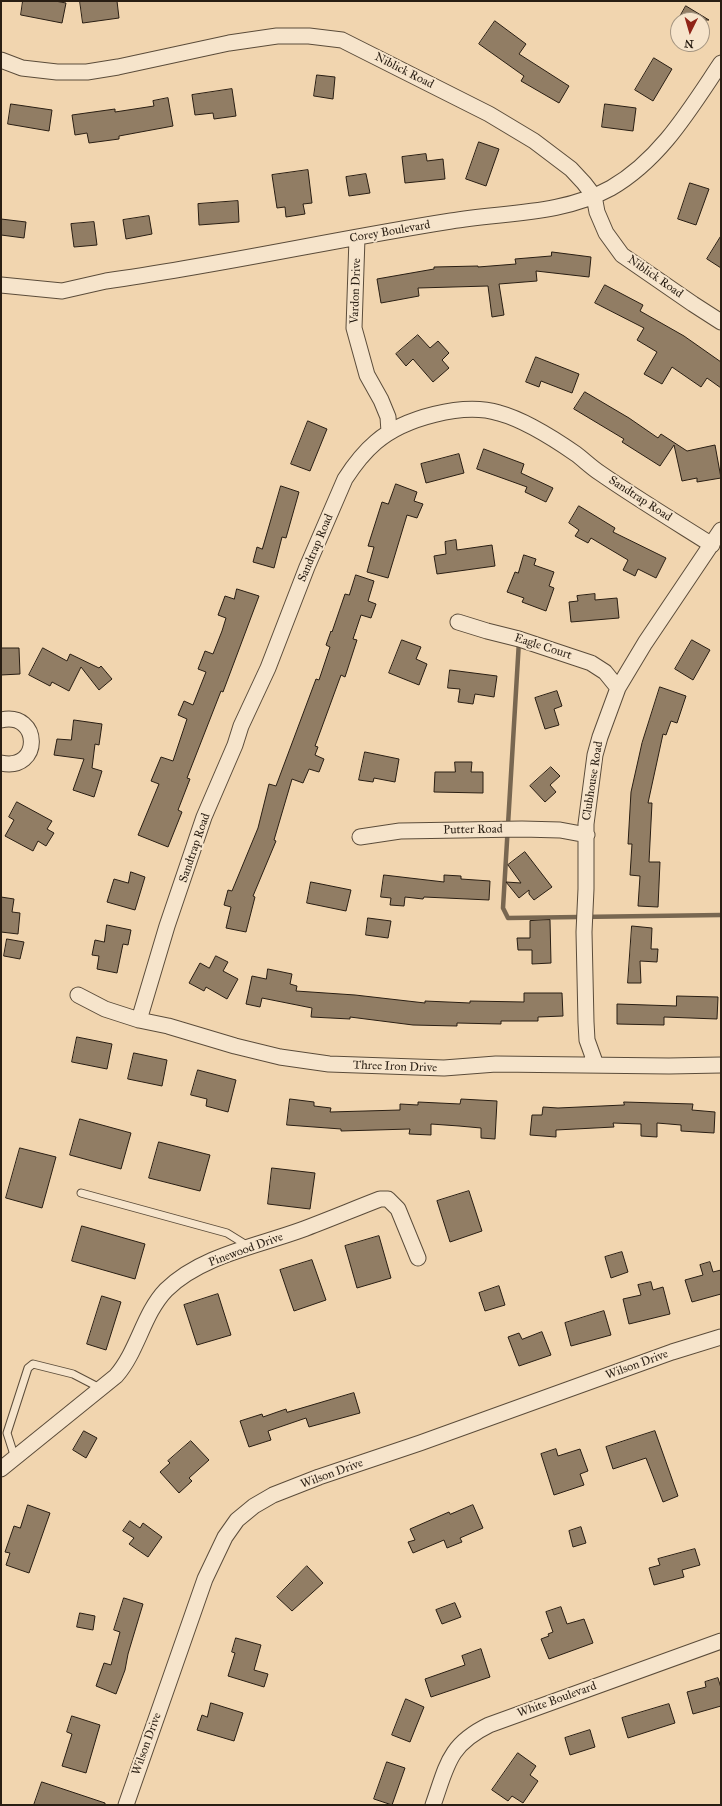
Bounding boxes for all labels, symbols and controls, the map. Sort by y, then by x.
north arrow [670,12,710,52]
text: N [684,37,694,50]
street label: Niblick Road [372,50,436,92]
street label: Corey Boulevard [349,218,431,246]
street label: Niblick Road [624,253,686,301]
street label: Vardon Drive [348,258,364,324]
street label: Sandtrap Road [606,473,674,525]
street label: Sandtrap Road [295,512,337,584]
street label: Eagle Court [512,631,574,663]
street label: Clubhouse Road [580,740,606,822]
street label: Sandtrap Road [176,811,214,885]
street label: Putter Road [443,822,503,838]
street label: Three Iron Drive [353,1058,437,1076]
street label: Pinewood Drive [207,1230,285,1270]
street label: Wilson Drive [604,1347,670,1383]
street label: Wilson Drive [299,1456,365,1492]
street label: White Boulevard [515,1679,599,1721]
street label: Wilson Drive [129,1711,165,1777]

